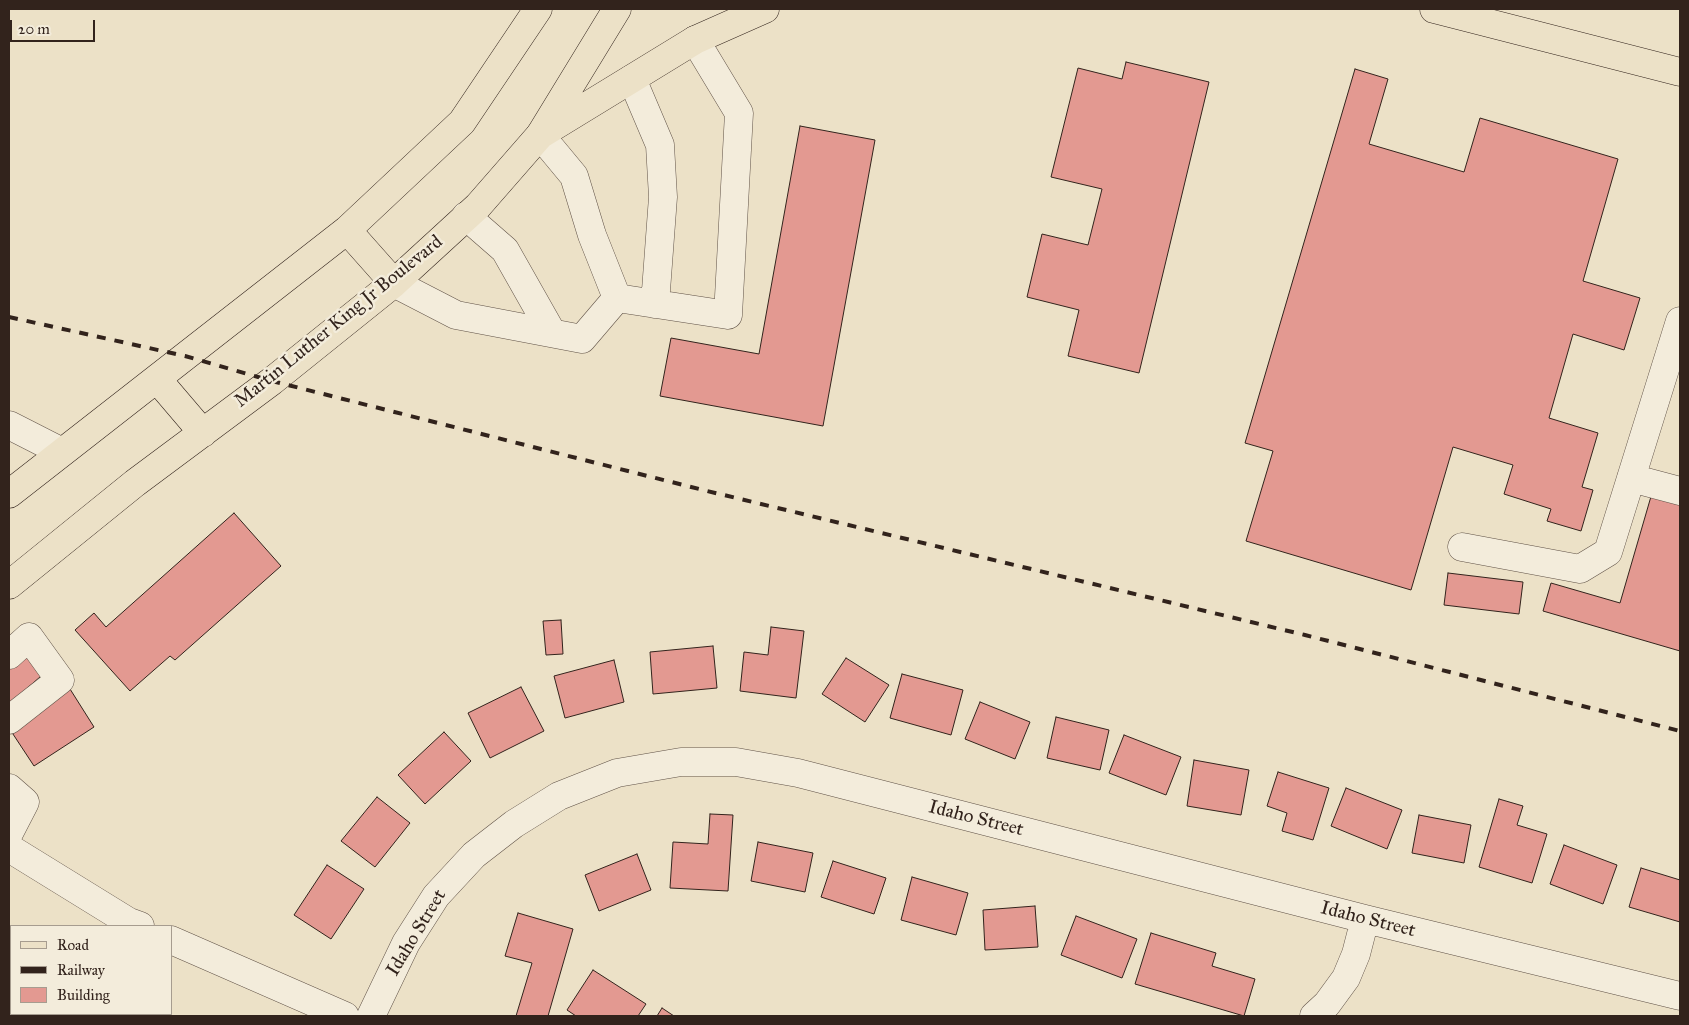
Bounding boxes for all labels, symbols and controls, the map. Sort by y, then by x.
scale bar [12,10,98,42]
text: 20 m [18,20,50,38]
street label: Martin Luther King Jr Boulevard [230,231,448,413]
street label: Idaho Street [926,796,1026,842]
street label: Idaho Street [382,886,452,980]
street label: Idaho Street [1318,897,1418,943]
legend [10,925,172,1015]
text: Road [57,936,89,954]
text: Railway [57,961,105,979]
text: Building [57,986,110,1004]

